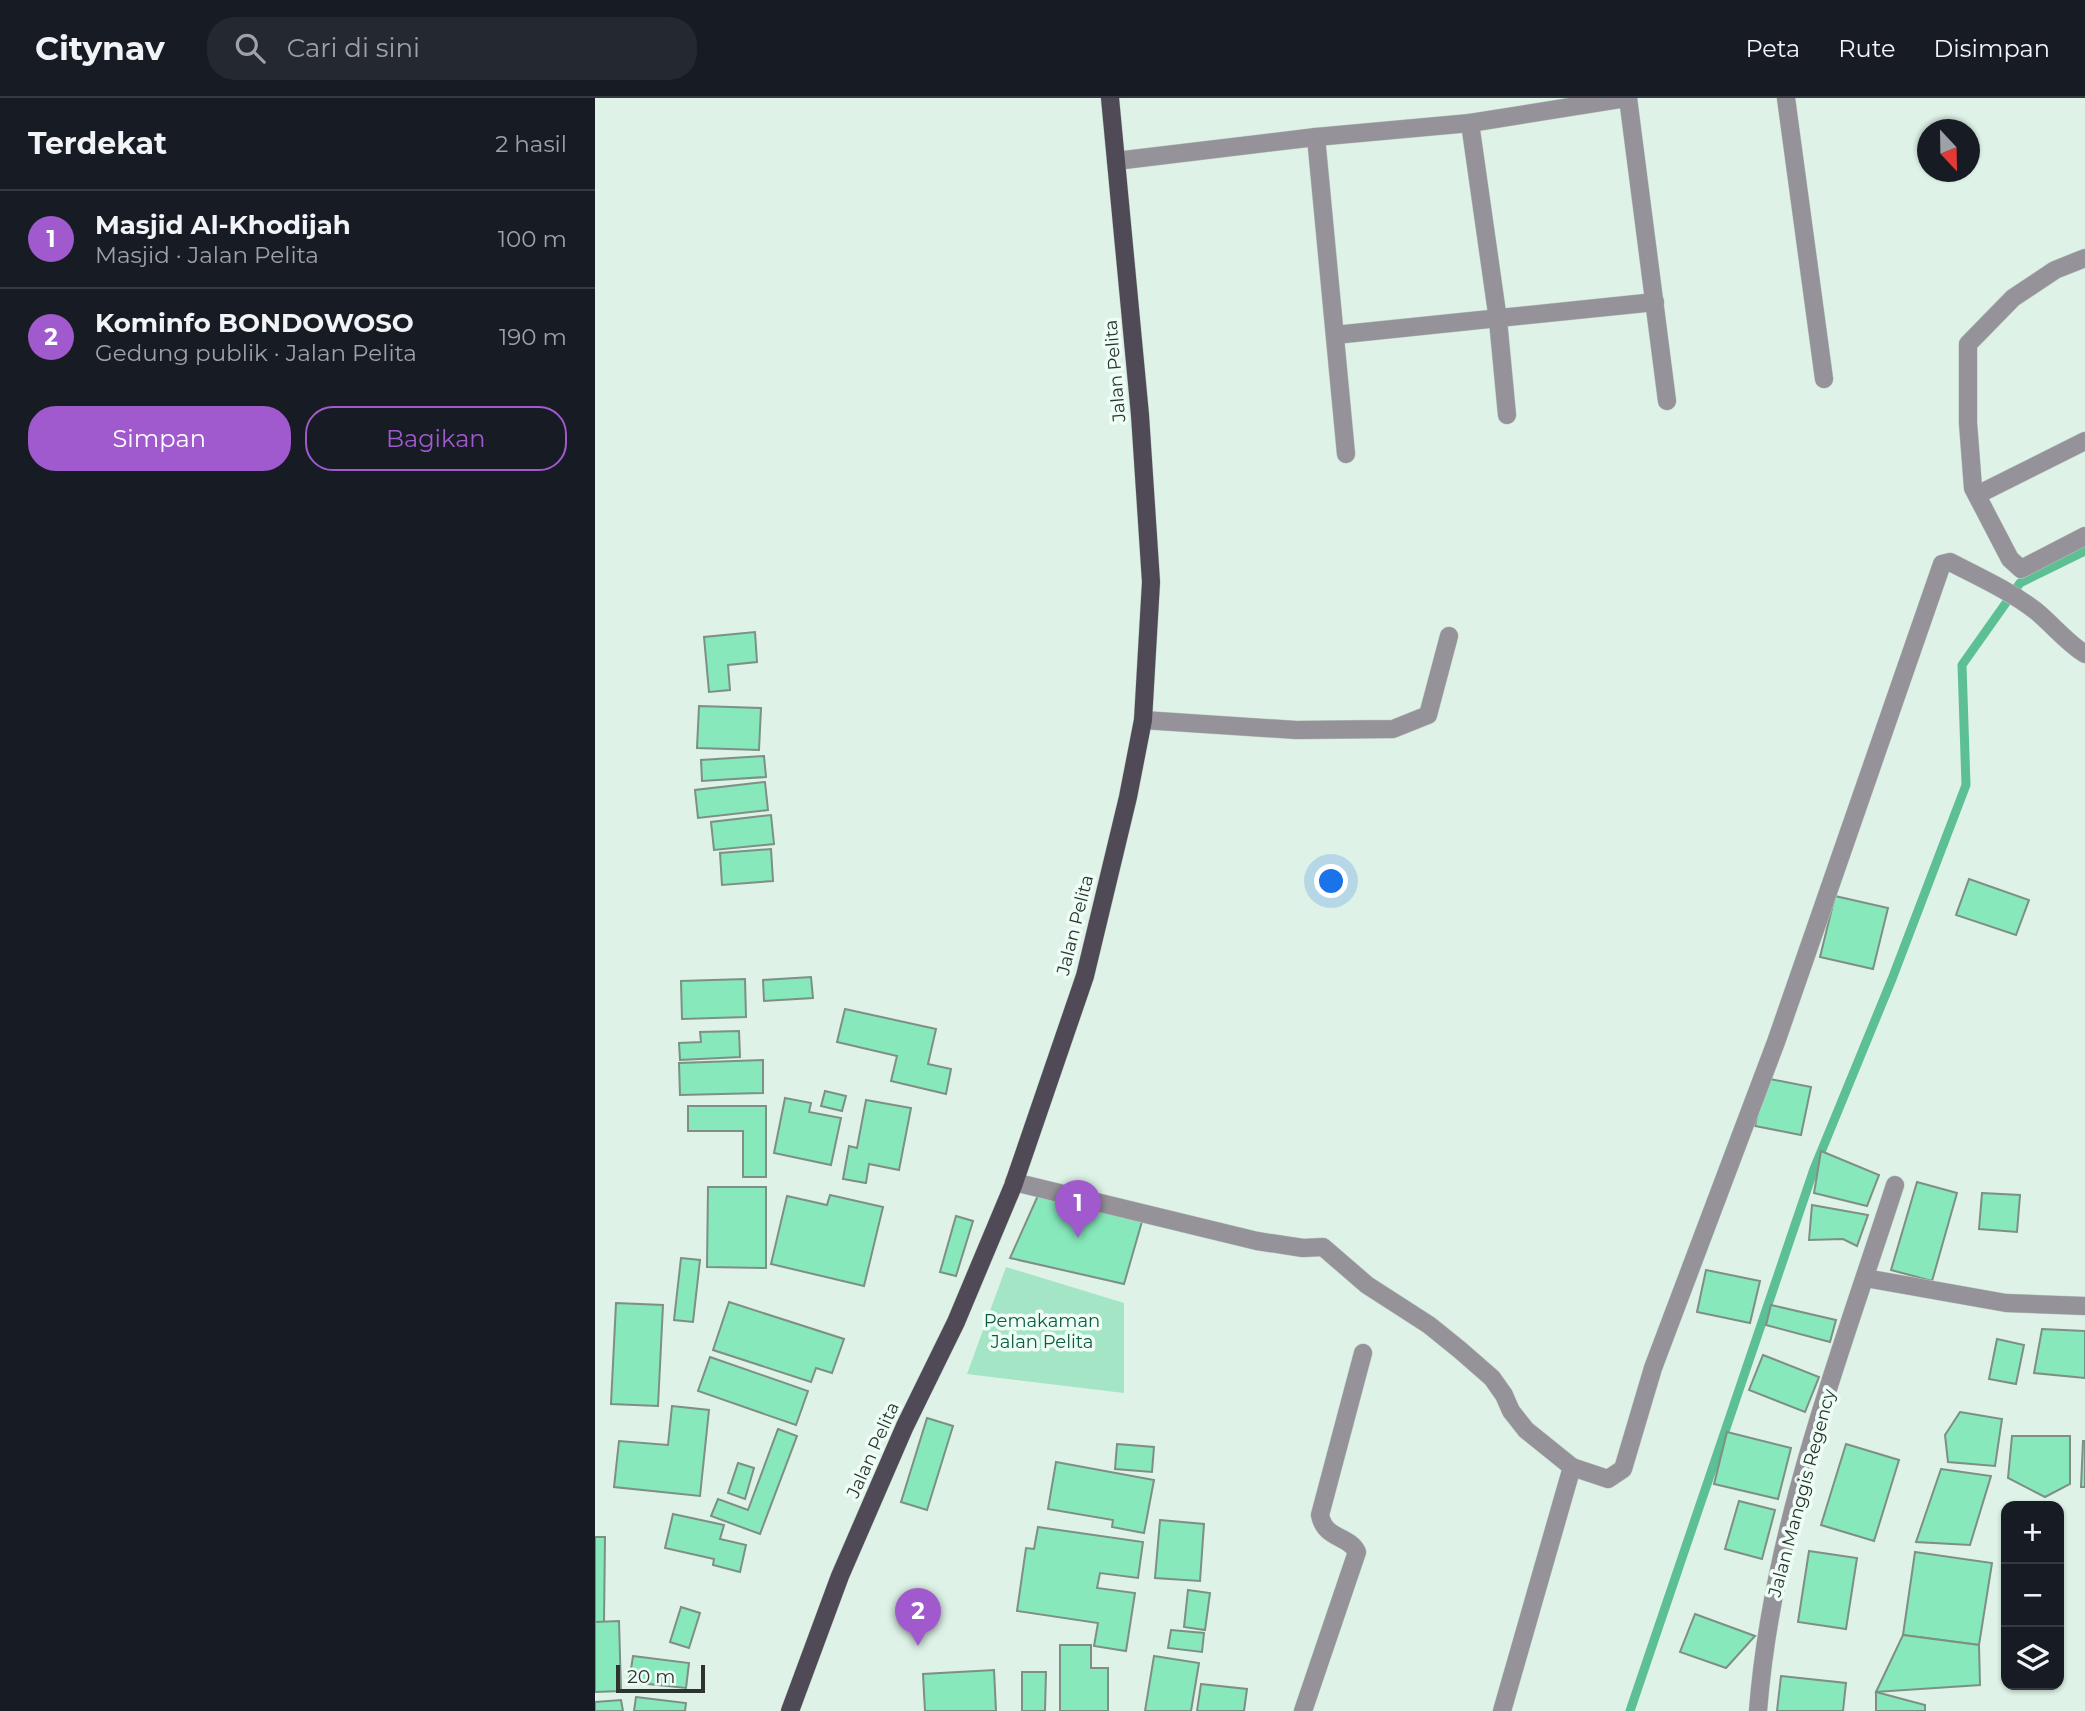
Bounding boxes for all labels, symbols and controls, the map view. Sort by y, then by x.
search box [207,17,697,80]
text: Citynav [35,28,165,68]
icon: search [231,29,269,67]
text: Cari di sini [287,32,420,64]
text: Peta [1745,34,1800,63]
text: Rute [1838,34,1896,63]
text: Disimpan [1934,34,2050,63]
north arrow [1917,119,1980,182]
text: Terdekat [28,125,167,162]
text: 2 hasil [495,130,567,158]
text: Masjid Al-Khodijah [95,209,351,241]
text: 1 [46,225,56,253]
text: 100 m [498,225,567,253]
text: Masjid · Jalan Pelita [95,241,319,269]
text: Kominfo BONDOWOSO [95,307,414,339]
street label: Jalan Pelita [1100,319,1131,424]
text: 2 [44,323,58,351]
text: 190 m [499,323,567,351]
text: Gedung publik · Jalan Pelita [95,339,417,367]
button: Simpan [28,406,291,471]
button: Bagikan [305,406,567,471]
your location [1314,864,1348,898]
street label: Jalan Pelita [1052,873,1098,978]
pin: 1 [1055,1180,1101,1238]
park label: Pemakaman Jalan Pelita [984,1310,1100,1353]
street label: Jalan Manggis Regency [1763,1387,1840,1600]
street label: Jalan Pelita [842,1399,904,1502]
map controls [2001,1501,2064,1690]
button: + [2001,1501,2064,1564]
button: − [2001,1564,2064,1627]
pin: 2 [895,1588,941,1646]
button: layers [2001,1627,2064,1690]
scale bar [616,1662,705,1694]
text: 20 m [627,1665,675,1688]

